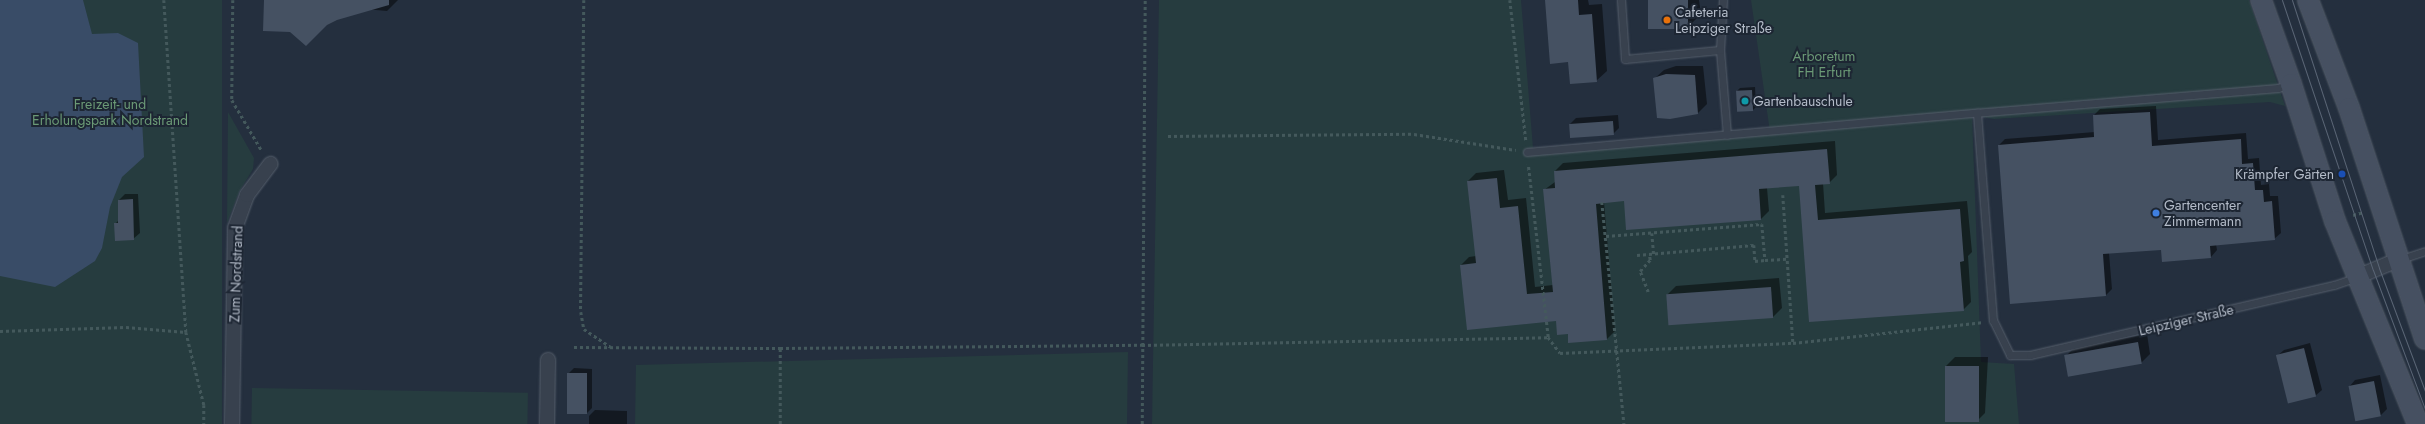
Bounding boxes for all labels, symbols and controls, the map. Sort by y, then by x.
place label: Cafeteria Leipziger Straße [1675,4,1772,36]
marker: Cafeteria Leipziger Straße [1662,15,1672,25]
park label: Arboretum FH Erfurt [1792,48,1856,80]
place label: Gartenbauschule [1753,93,1853,109]
park label: Freizeit- und Erholungspark Nordstrand [32,96,188,128]
marker: Gartenbauschule [1740,96,1750,106]
place label: Krämpfer Gärten [2235,166,2334,182]
marker: Krämpfer Gärten [2337,169,2347,179]
place label: Gartencenter Zimmermann [2164,197,2241,230]
marker: Gartencenter Zimmermann [2151,208,2161,218]
street label: Zum Nordstrand [226,225,246,323]
street label: Leipziger Straße [2137,301,2235,339]

